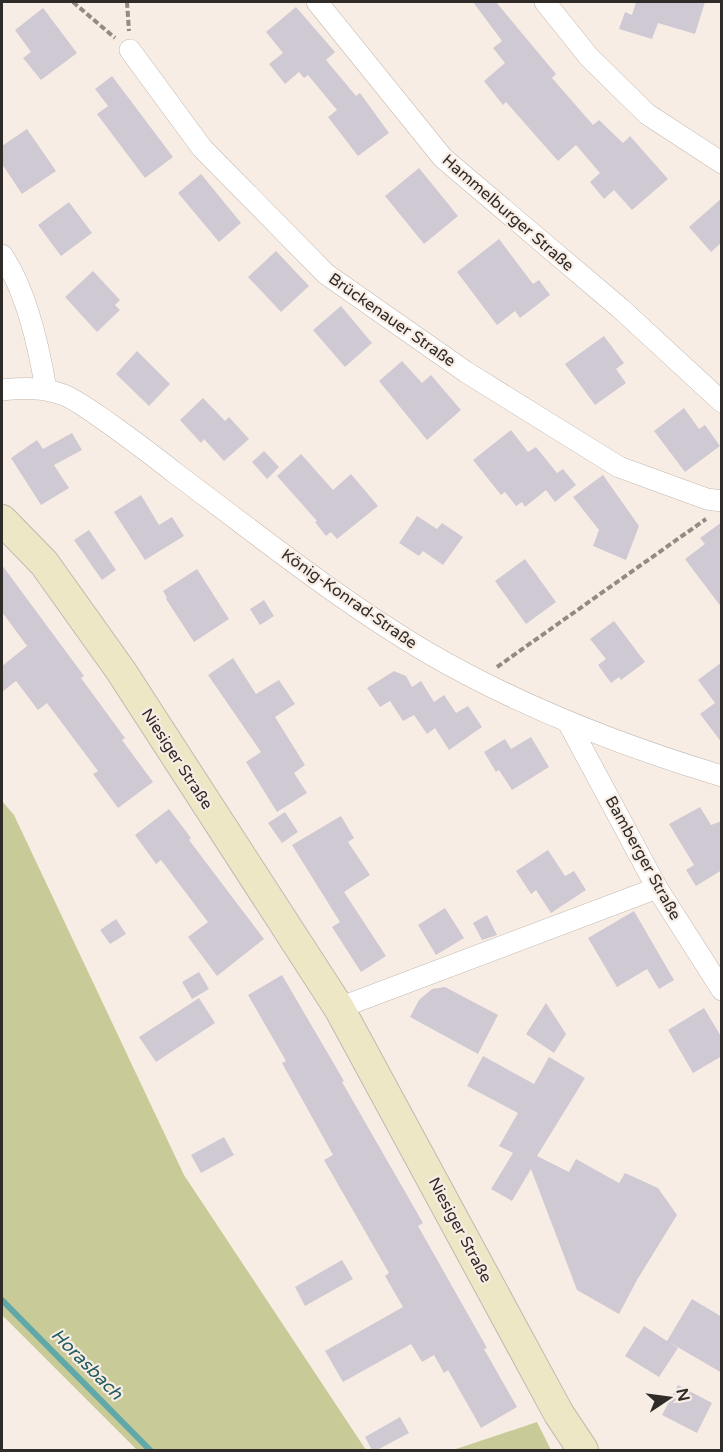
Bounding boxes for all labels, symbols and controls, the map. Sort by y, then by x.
street label: Hammelburger Straße [438,150,578,276]
street label: Brückenauer Straße [325,269,459,371]
street label: König-Konrad-Straße [277,545,421,653]
street label: Niesiger Straße [137,705,217,813]
street label: Bamberger Straße [601,792,685,924]
street label: Niesiger Straße [424,1174,496,1286]
water label: Horasbach [47,1324,128,1405]
north arrow [639,1368,699,1428]
text: N [671,1386,694,1403]

